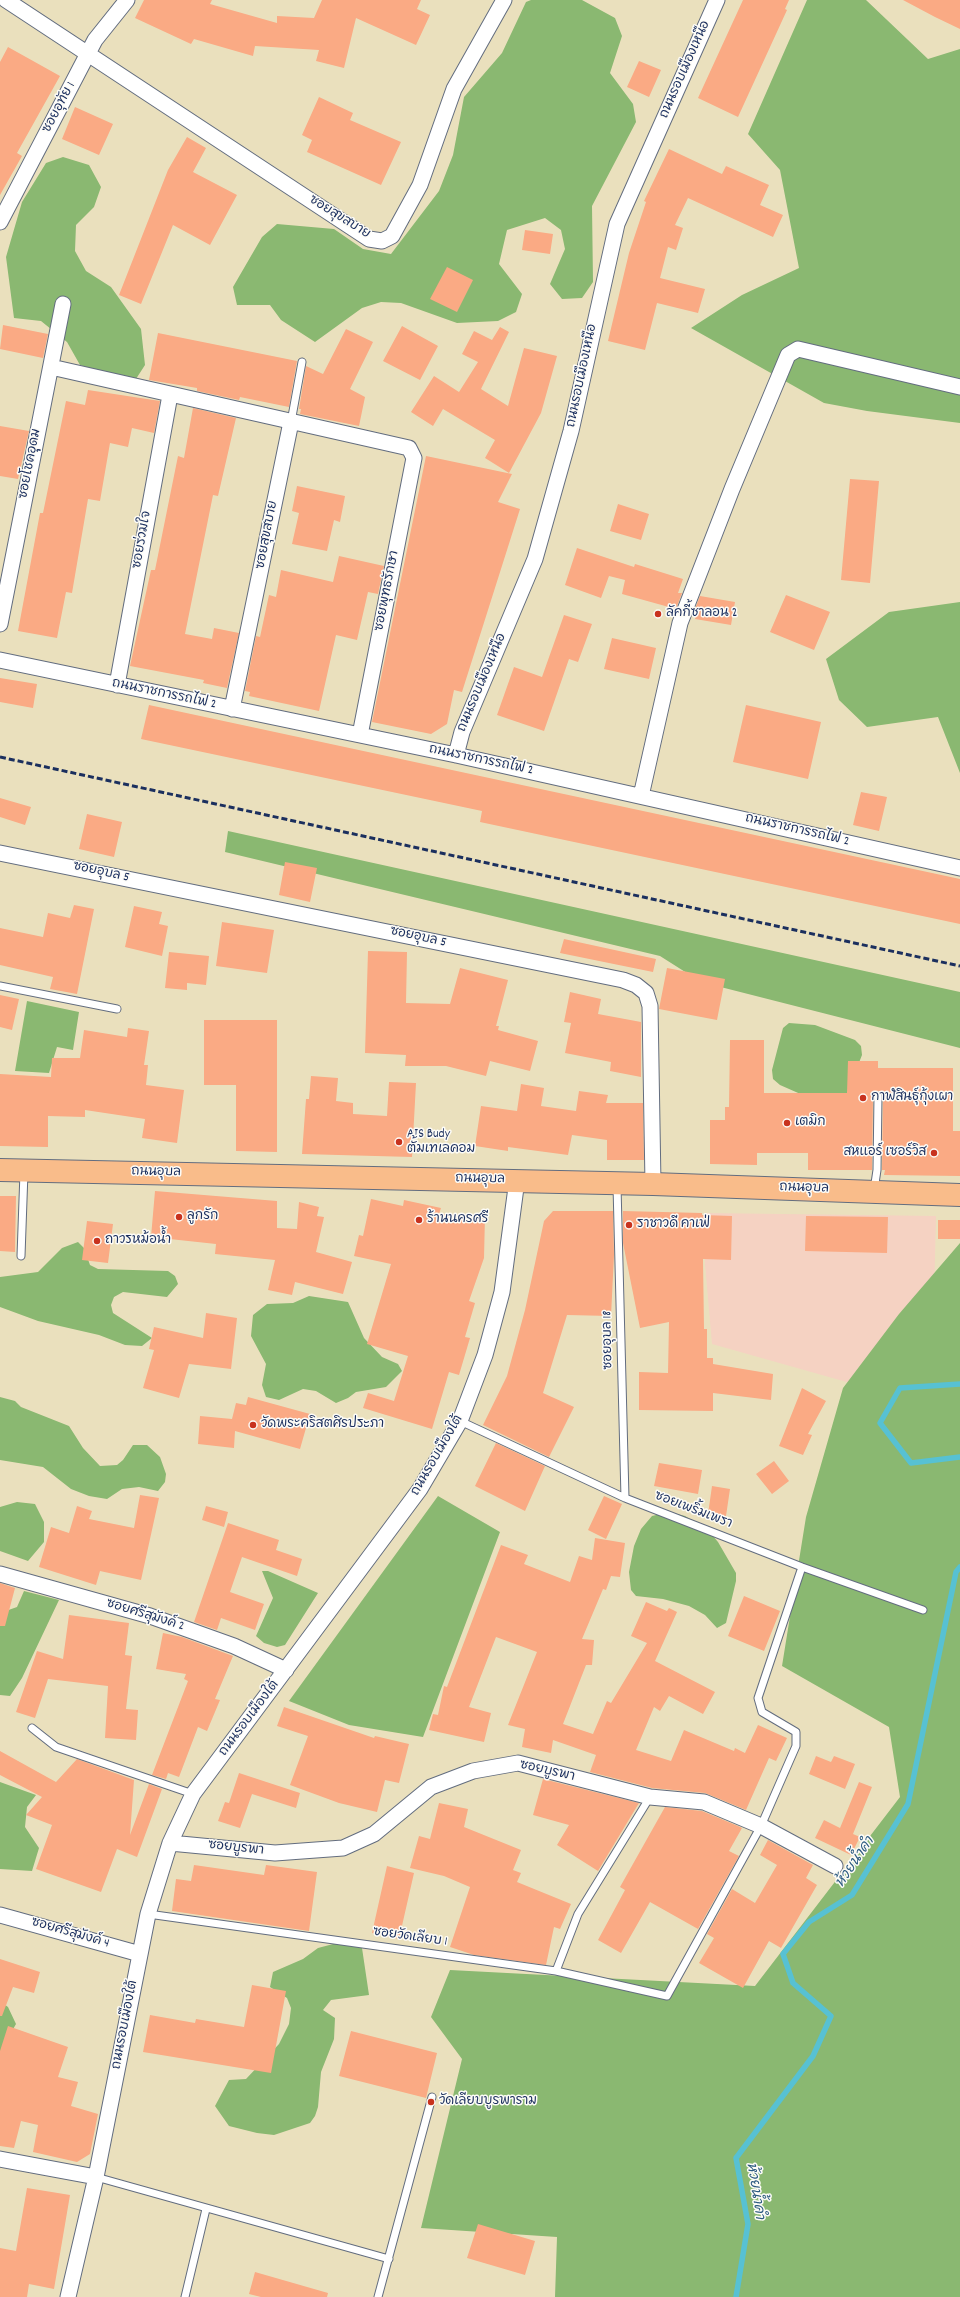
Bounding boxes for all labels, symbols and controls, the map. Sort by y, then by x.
street label: ถนนรอบเมืองเหนือ [657,19,715,121]
street label: ซอยอุทัย 1 [40,80,80,136]
street label: ซอยสุขสบาย [305,193,373,243]
street label: ถนนรอบเมืองเหนือ [564,323,602,429]
street label: ซอยโชคอุุดม [17,428,45,500]
street label: ซอยสุขสบาย [254,499,282,571]
street label: ซอยร่วมใจ [130,510,156,570]
street label: ซอยพุทธรักษา [373,549,403,633]
place label: ลัคกี้ซาลอน 2 [666,606,737,622]
marker: ลัคกี้ซาลอน 2 [653,609,663,619]
street label: ถนนรอบเมืองเหนือ [455,631,511,735]
street label: ถนนราชการรถไฟ 2 [110,676,218,714]
street label: ถนนราชการรถไฟ 2 [427,742,535,780]
street label: ถนนราชการรถไฟ 2 [743,811,851,851]
street label: ซอยอุบล 5 [71,859,131,887]
street label: ซอยอุบล 5 [388,924,448,952]
place label: กาฬสินธุ์กุ้งเผา [871,1090,953,1106]
marker: กาฬสินธุ์กุ้งเผา [858,1093,868,1103]
place label: เตมิก [795,1115,826,1131]
marker: เตมิก [782,1118,792,1128]
place label: AIS Budy ตั้มเทเลคอม [407,1127,475,1158]
marker: AIS Budy ตั้มเทเลคอม [394,1137,404,1147]
place label: สหแอร์ เซอร์วิส [843,1145,926,1161]
marker: สหแอร์ เซอร์วิส [929,1148,939,1158]
street label: ถนนอุบล [131,1165,181,1181]
street label: ถนนอุบล [455,1172,505,1188]
street label: ถนนอุบล [779,1180,829,1198]
place label: ลูกรัก [187,1209,218,1225]
marker: ลูกรัก [174,1212,184,1222]
place label: ร้านนครศรี [427,1212,488,1228]
marker: ร้านนครศรี [414,1215,424,1225]
place label: ราชาวดี คาเฟ่ [637,1217,710,1233]
marker: ราชาวดี คาเฟ่ [624,1220,634,1230]
place label: ถาวรหม้อน้ำ [105,1233,171,1249]
marker: ถาวรหม้อน้ำ [92,1236,102,1246]
street label: ซอยอุบล 18 [601,1310,617,1370]
street label: ถนนรอบเมืองใต้ [409,1413,467,1499]
place label: วัดพระคริสตศิรประภา [261,1417,384,1433]
marker: วัดพระคริสตศิรประภา [248,1420,258,1430]
street label: ซอยเพริ้มเพรา [652,1489,734,1533]
street label: ซอยศรีสุมังค์ 2 [104,1597,186,1635]
street label: ถนนรอบเมืองใต้ [217,1678,283,1760]
street label: ซอยบูรพา [518,1758,576,1786]
water label: ห้วยน้ำคำ [833,1835,879,1891]
street label: ซอยบูรพา [207,1838,265,1860]
street label: ซอยศรีสุมังค์ 4 [29,1915,111,1953]
street label: ซอยวัดเลียบ 1 [372,1925,448,1951]
street label: ถนนรอบเมืองใต้ [110,1979,142,2071]
place label: วัดเลียบบูรพาราม [439,2094,537,2110]
marker: วัดเลียบบูรพาราม [426,2097,436,2107]
water label: ห้วยน้ำคำ [741,2161,767,2221]

